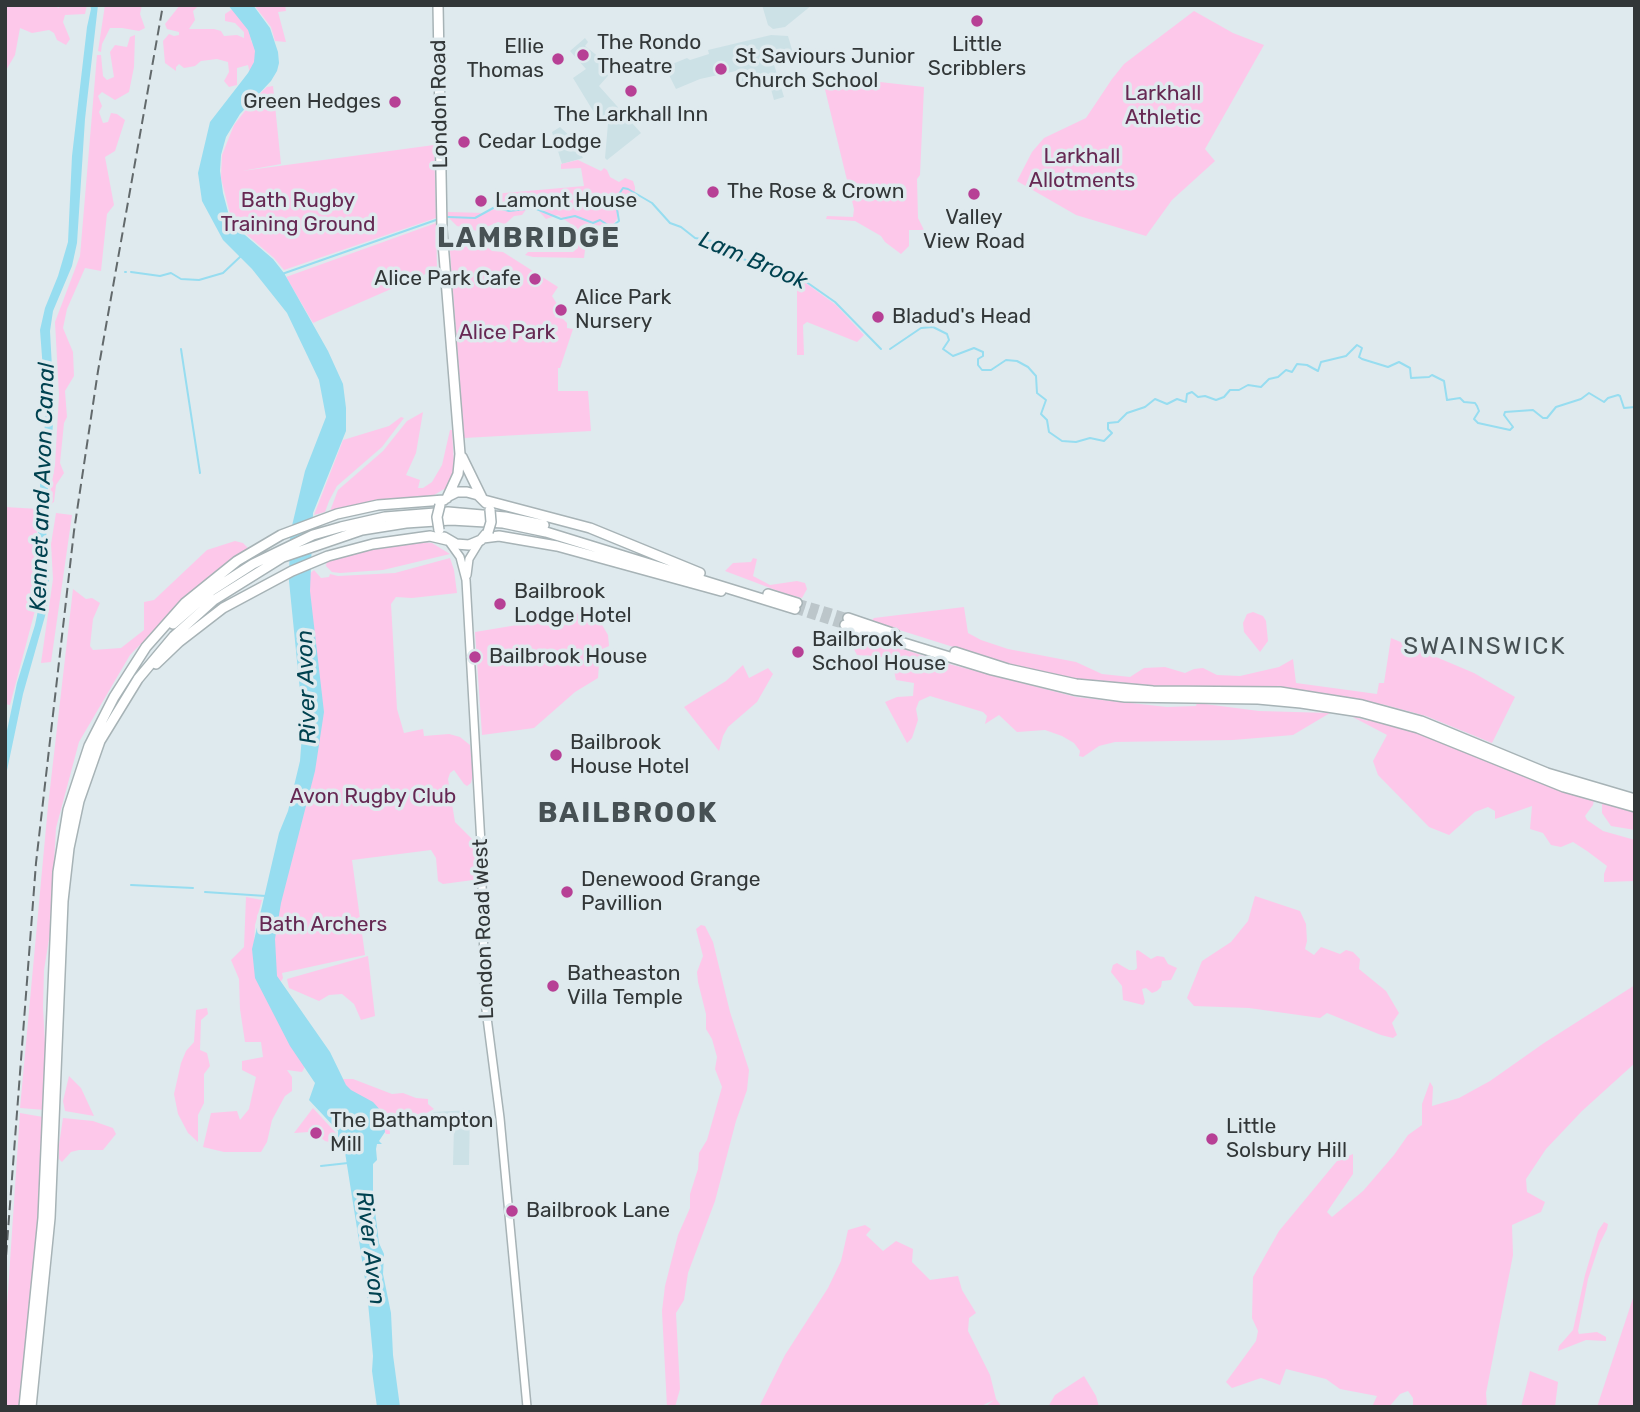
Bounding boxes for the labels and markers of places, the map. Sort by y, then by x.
marker: Little Scribblers [969,13,985,29]
place label: The Rondo Theatre [597,30,701,80]
place label: Little Scribblers [928,32,1026,82]
place label: Ellie Thomas [466,34,544,84]
place label: St Saviours Junior Church School [735,44,915,94]
marker: The Rondo Theatre [575,47,591,63]
marker: Ellie Thomas [550,51,566,67]
marker: St Saviours Junior Church School [713,61,729,77]
marker: The Larkhall Inn [623,83,639,99]
place label: Green Hedges [243,89,381,115]
marker: Green Hedges [387,94,403,110]
place label: The Larkhall Inn [554,102,708,128]
place label: Cedar Lodge [478,129,601,155]
marker: Cedar Lodge [456,134,472,150]
place label: The Rose & Crown [727,179,905,205]
marker: The Rose & Crown [705,184,721,200]
marker: Valley View Road [966,186,982,202]
place label: Lamont House [495,188,637,214]
marker: Lamont House [473,193,489,209]
place label: Valley View Road [923,205,1025,255]
place label: Alice Park Cafe [374,266,521,292]
marker: Alice Park Cafe [527,271,543,287]
place label: Alice Park Nursery [575,285,671,335]
marker: Alice Park Nursery [553,302,569,318]
place label: Bladud's Head [892,304,1031,330]
marker: Bladud's Head [870,309,886,325]
place label: Bailbrook Lodge Hotel [514,579,632,629]
marker: Bailbrook Lodge Hotel [492,596,508,612]
place label: Bailbrook School House [812,627,946,677]
place label: Bailbrook House [489,644,647,670]
marker: Bailbrook School House [790,644,806,660]
marker: Bailbrook House [467,649,483,665]
place label: Bailbrook House Hotel [570,730,689,780]
marker: Bailbrook House Hotel [548,747,564,763]
place label: Denewood Grange Pavillion [581,867,760,917]
marker: Denewood Grange Pavillion [559,884,575,900]
place label: Batheaston Villa Temple [567,961,683,1011]
marker: Batheaston Villa Temple [545,978,561,994]
place label: The Bathampton Mill [330,1108,494,1158]
place label: Little Solsbury Hill [1226,1114,1347,1164]
marker: The Bathampton Mill [308,1125,324,1141]
marker: Little Solsbury Hill [1204,1131,1220,1147]
place label: Bailbrook Lane [526,1198,670,1224]
marker: Bailbrook Lane [504,1203,520,1219]

